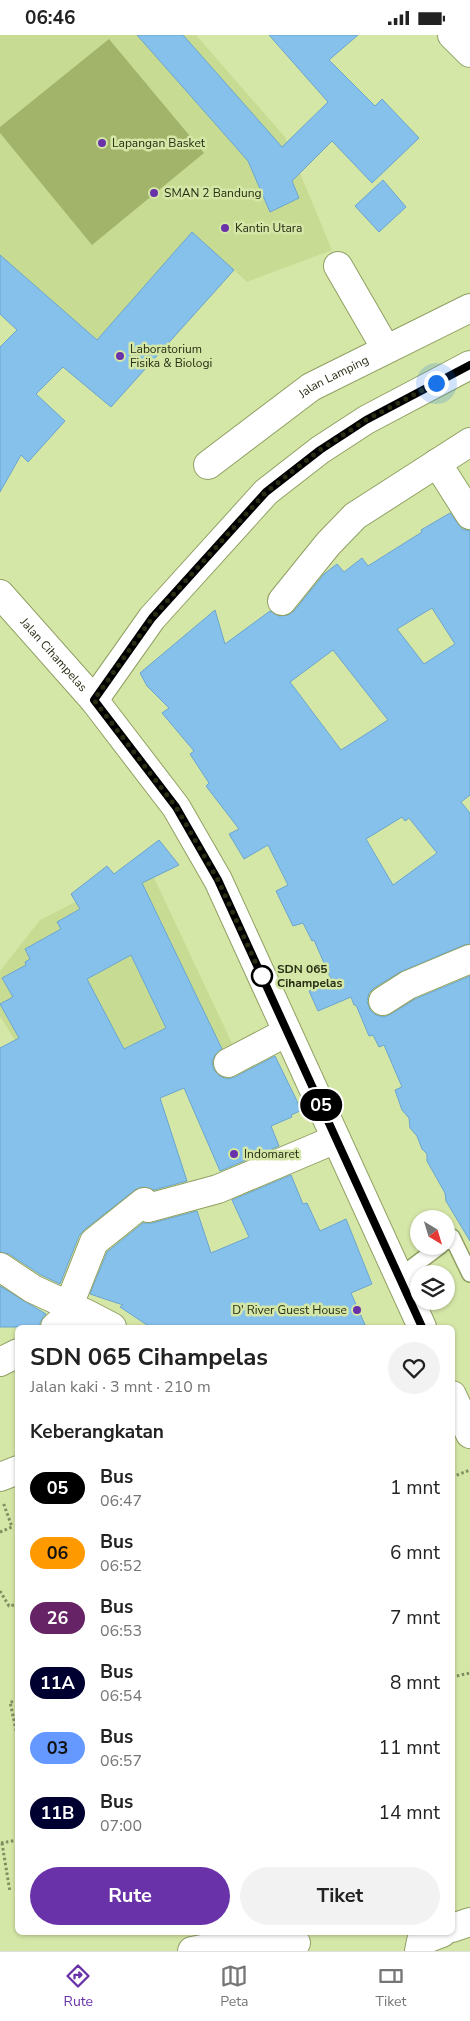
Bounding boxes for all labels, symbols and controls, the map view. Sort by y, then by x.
text: 06:46 [25,5,75,31]
place label: Lapangan Basket [112,135,206,151]
marker: Lapangan Basket [96,137,108,149]
place label: SMAN 2 Bandung [164,185,262,201]
marker: SMAN 2 Bandung [148,187,160,199]
place label: Kantin Utara [235,220,302,236]
marker: Kantin Utara [219,222,231,234]
place label: Laboratorium Fisika & Biologi [130,341,212,371]
marker: Laboratorium Fisika & Biologi [114,350,126,362]
street label: Jalan Lamping [294,352,371,402]
your location [424,371,449,396]
street label: Jalan Cihampelas [16,614,91,695]
place label: SDN 065 Cihampelas [277,961,342,991]
marker: SDN 065 Cihampelas [251,965,273,987]
line badge: 05 [298,1089,344,1121]
text: 05 [310,1093,332,1117]
place label: Indomaret [244,1146,300,1162]
marker: Indomaret [228,1148,240,1160]
north arrow [410,1210,455,1255]
map controls [410,1210,455,1310]
button: layers [410,1265,455,1310]
place label: D' River Guest House [232,1302,347,1318]
marker: D' River Guest House [351,1304,363,1316]
text: SDN 065 Cihampelas [30,1341,268,1373]
button: heart [388,1342,440,1394]
text: Jalan kaki · 3 mnt · 210 m [30,1376,211,1398]
text: Keberangkatan [30,1419,164,1445]
text: Bus [100,1464,133,1490]
text: 1 mnt [390,1475,440,1501]
text: 05 [47,1476,68,1500]
text: 06:47 [100,1490,142,1512]
text: Bus [100,1529,133,1555]
text: 6 mnt [390,1540,440,1566]
text: 06 [47,1541,68,1565]
text: 06:52 [100,1555,142,1577]
text: Bus [100,1594,133,1620]
text: 7 mnt [390,1605,440,1631]
text: 26 [47,1606,68,1630]
text: 06:53 [100,1620,142,1642]
text: Bus [100,1659,133,1685]
text: 8 mnt [390,1670,440,1696]
text: 11A [40,1671,75,1695]
text: 06:54 [100,1685,142,1707]
text: Bus [100,1724,133,1750]
text: 11 mnt [379,1735,440,1761]
text: 03 [47,1736,68,1760]
text: 06:57 [100,1750,142,1772]
text: Bus [100,1789,133,1815]
text: 14 mnt [379,1800,440,1826]
text: 11B [41,1801,74,1825]
text: 07:00 [100,1815,142,1837]
button: Rute [30,1867,230,1925]
button: Tiket [240,1867,440,1925]
tab: Rute [64,1962,93,2011]
tab: Peta [220,1962,248,2011]
tab: Tiket [376,1962,406,2011]

